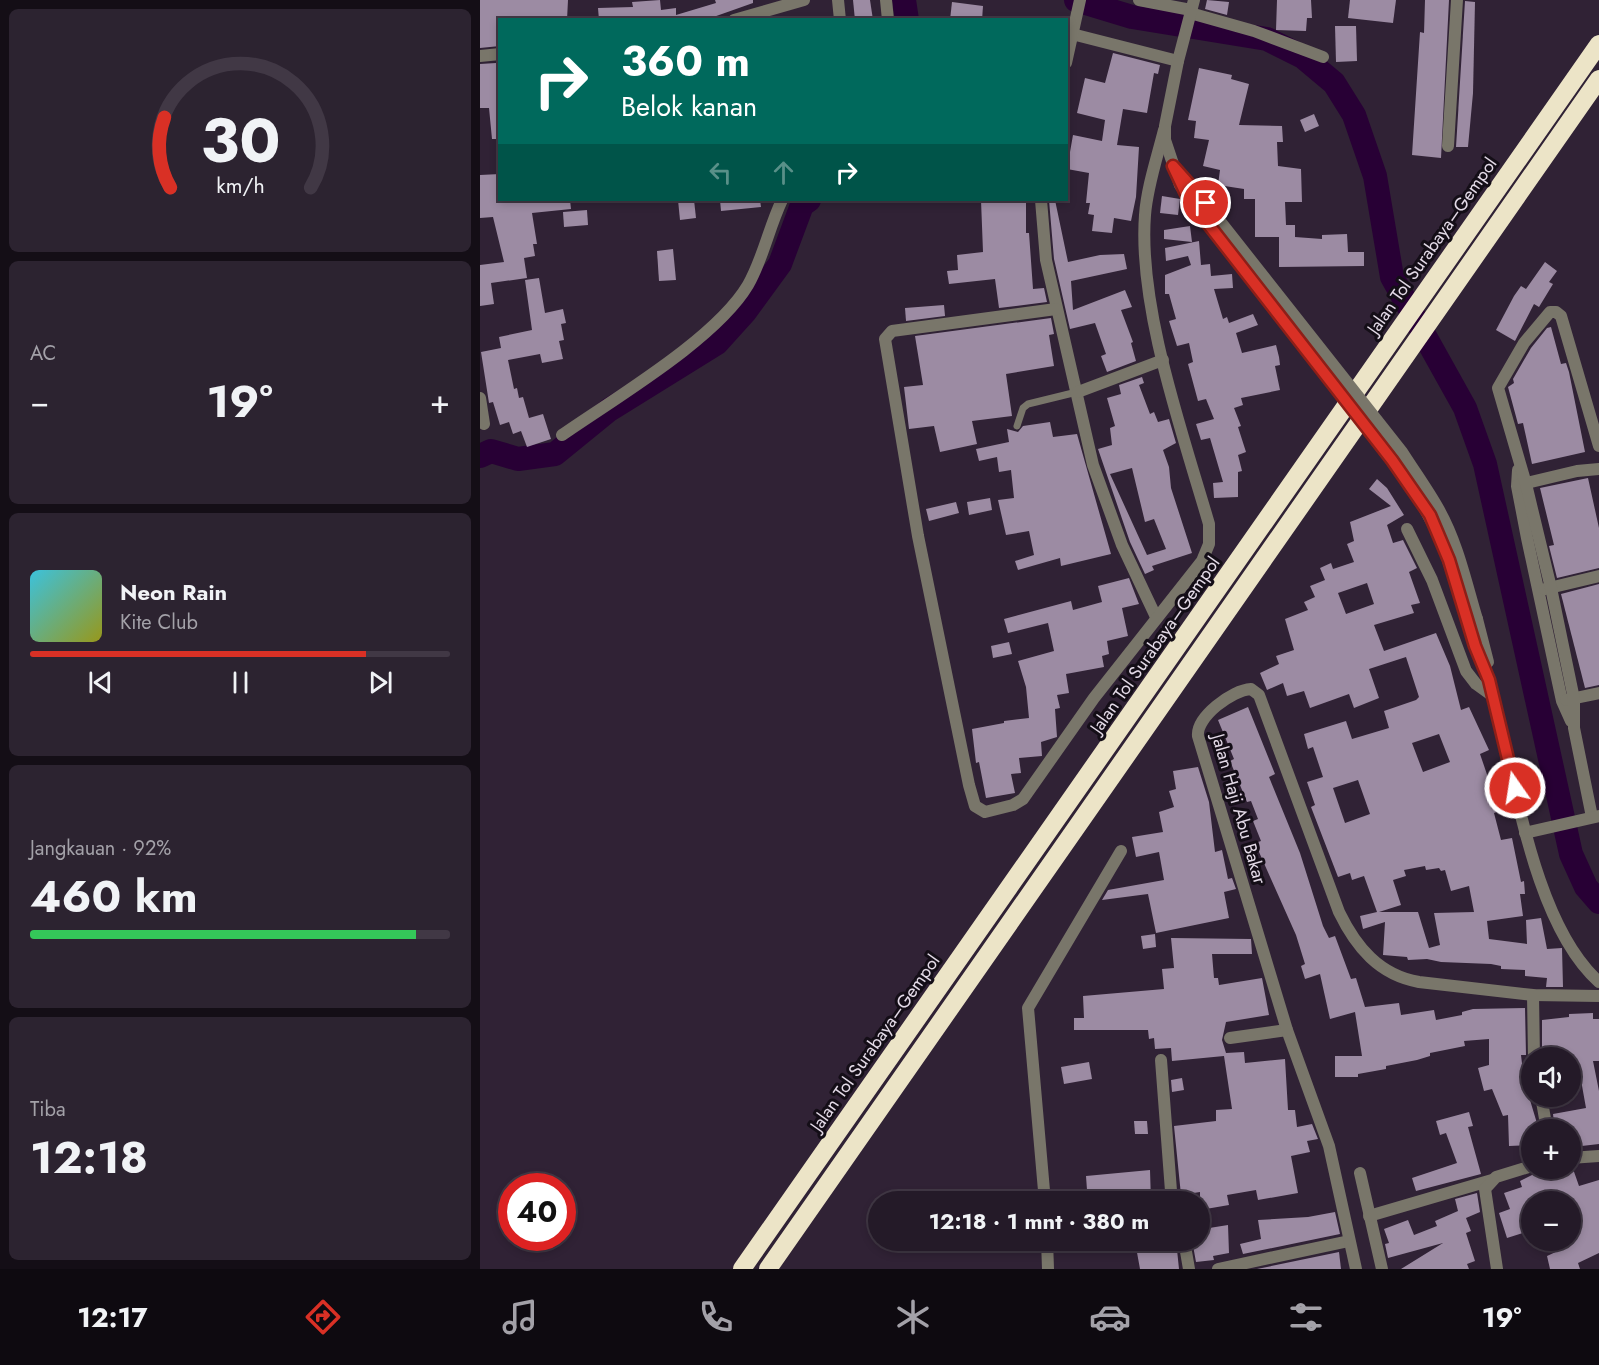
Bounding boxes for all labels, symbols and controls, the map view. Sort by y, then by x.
text: 360 m [621,31,750,92]
icon: right [522,42,600,120]
text: Belok kanan [621,87,757,126]
text: 30 [200,95,280,185]
street label: Jalan Tol Surabaya–Gempol [1360,152,1503,341]
icon: left [704,156,737,189]
icon: ahead [767,156,800,189]
icon: right [830,156,863,189]
text: km/h [216,170,264,201]
pin [1180,177,1231,228]
icon: arrive [1189,186,1222,219]
text: AC [30,339,56,368]
text: 19° [206,369,273,434]
text: − [30,378,49,425]
text: + [430,378,450,425]
street label: Jalan Tol Surabaya–Gempol [1083,551,1226,740]
text: Neon Rain [120,576,227,608]
text: Kite Club [120,608,198,637]
icon: previous [84,666,117,699]
icon: pause [224,666,257,699]
icon: next [364,666,397,699]
street label: Jalan Haji Abu Bakar [1205,729,1273,888]
position arrow [1483,756,1547,820]
text: Jangkauan · 92% [30,834,171,863]
text: 460 km [30,864,198,929]
street label: Jalan Tol Surabaya–Gempol [803,949,946,1138]
map controls [1521,1047,1581,1251]
button: sound [1521,1047,1581,1107]
text: Tiba [30,1095,66,1124]
button: + [1521,1119,1581,1179]
text: 12:18 [30,1125,148,1190]
speed limit sign: 40 [498,1173,576,1251]
button: − [1521,1191,1581,1251]
text: 12:18 · 1 mnt · 380 m [929,1205,1149,1237]
icon: directions [302,1296,344,1338]
icon: music [499,1296,541,1338]
icon: phone [695,1296,737,1338]
icon: climate [892,1296,934,1338]
icon: car [1089,1296,1131,1338]
icon: filters [1285,1296,1327,1338]
text: 12:17 [77,1298,147,1337]
text: 19° [1482,1298,1522,1337]

